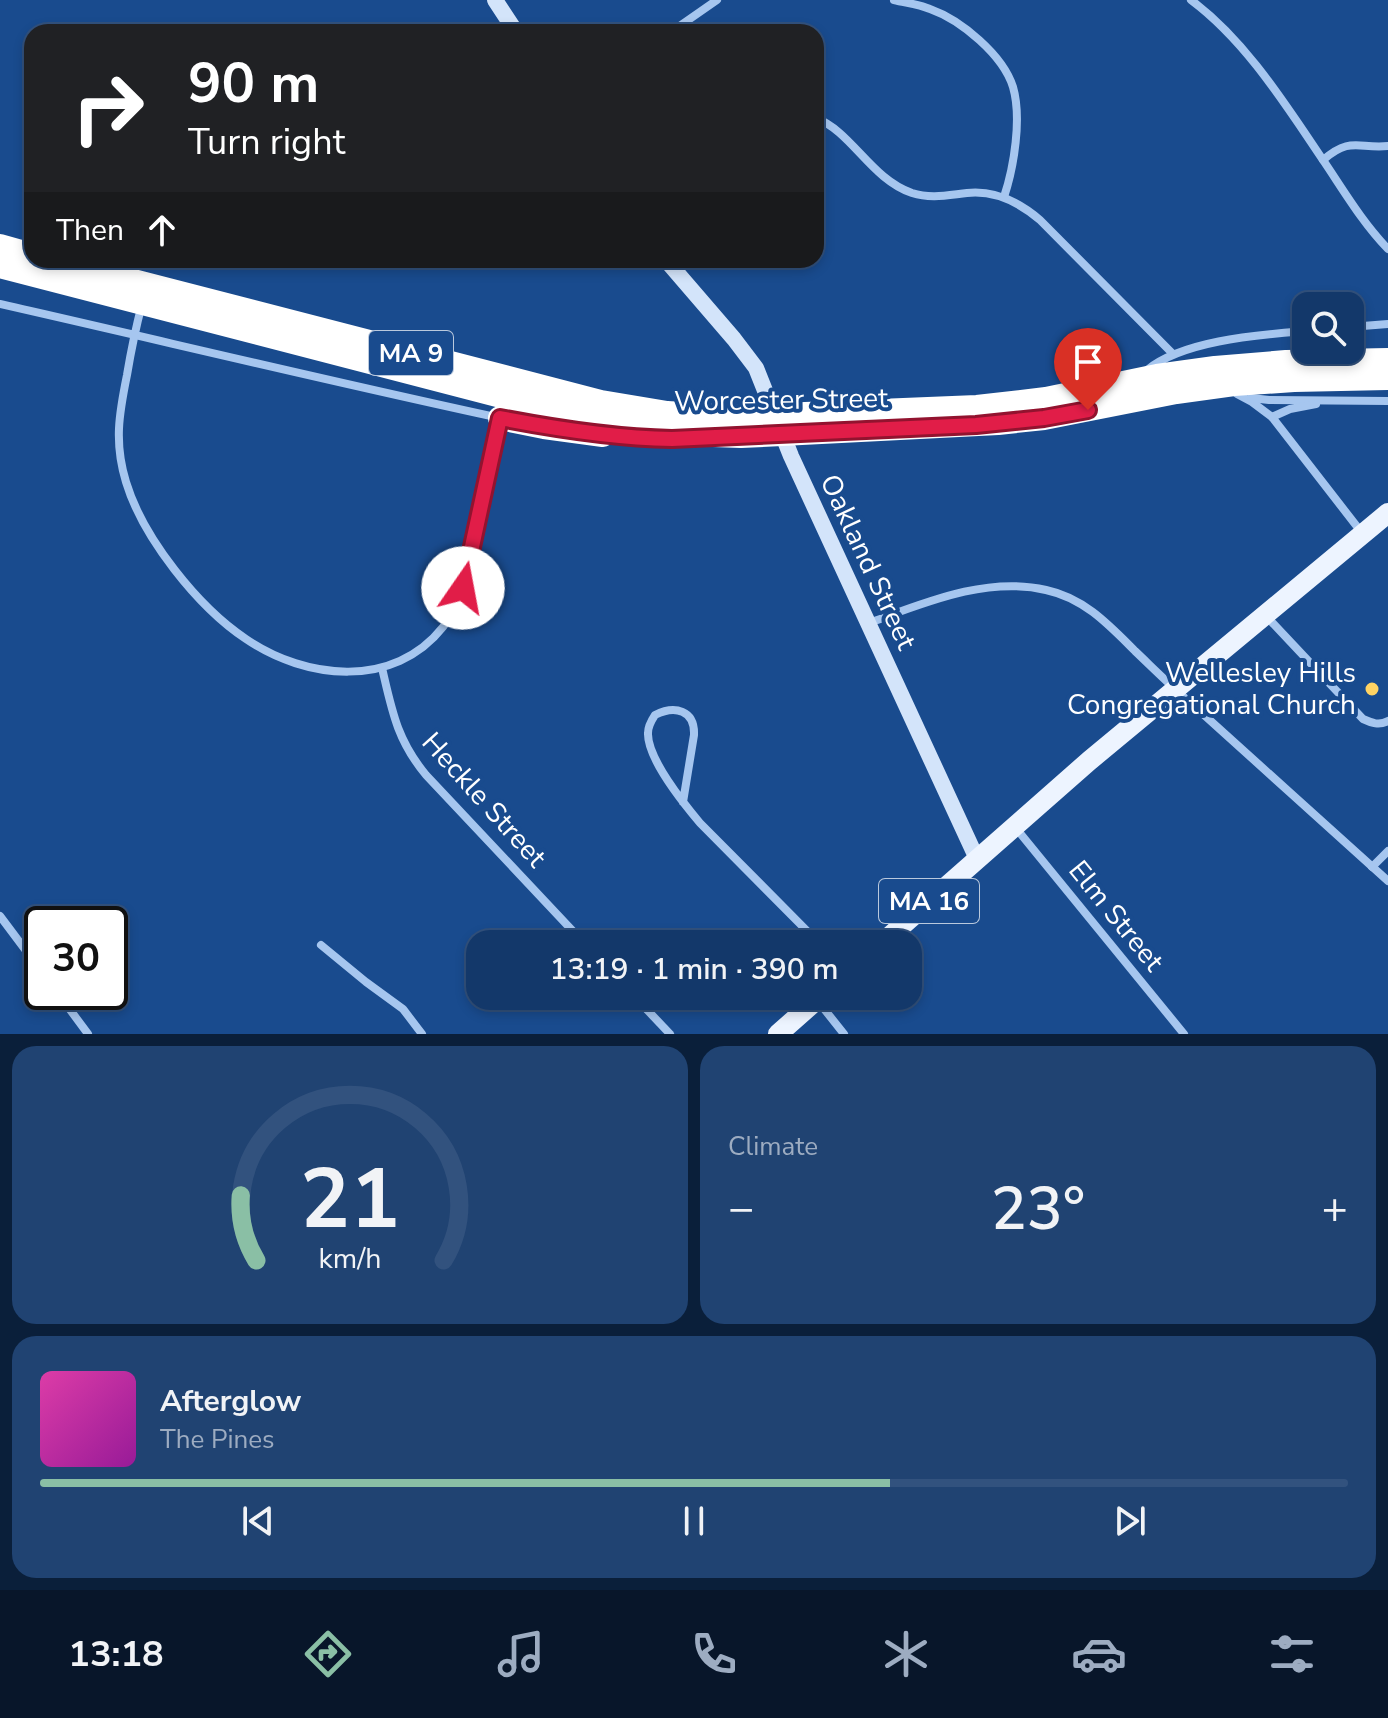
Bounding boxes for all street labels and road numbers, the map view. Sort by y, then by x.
road number: MA 9 [369,331,453,375]
street label: Worcester Street [674,379,888,421]
street label: Oakland Street [811,468,925,656]
street label: Heckle Street [413,724,555,876]
street label: Elm Street [1060,853,1172,979]
road number: MA 16 [879,879,979,923]

